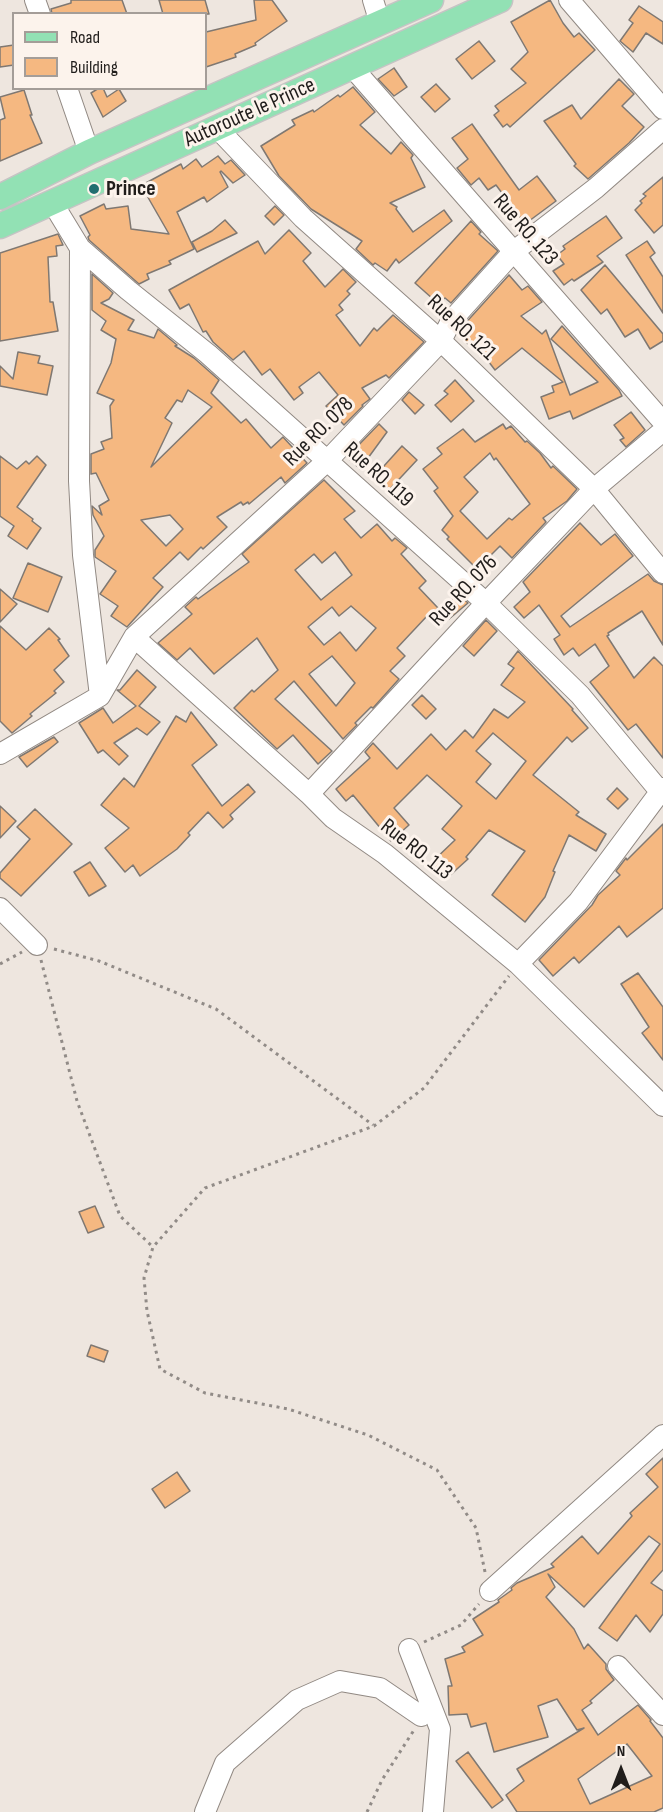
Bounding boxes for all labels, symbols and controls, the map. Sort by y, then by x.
legend [12,12,207,90]
text: Road [70,27,100,48]
text: Building [70,57,118,78]
street label: Autoroute le Prince [180,72,320,154]
place label: Prince [106,176,156,202]
marker: Prince [87,182,101,196]
street label: Rue RO. 123 [487,189,563,271]
street label: Rue RO. 121 [421,290,501,366]
street label: Rue RO. 078 [279,392,359,472]
street label: Rue RO. 119 [338,437,418,513]
street label: Rue RO. 076 [424,550,504,632]
street label: Rue RO. 113 [375,814,457,886]
north arrow [591,1740,651,1800]
text: N [617,1742,625,1761]

